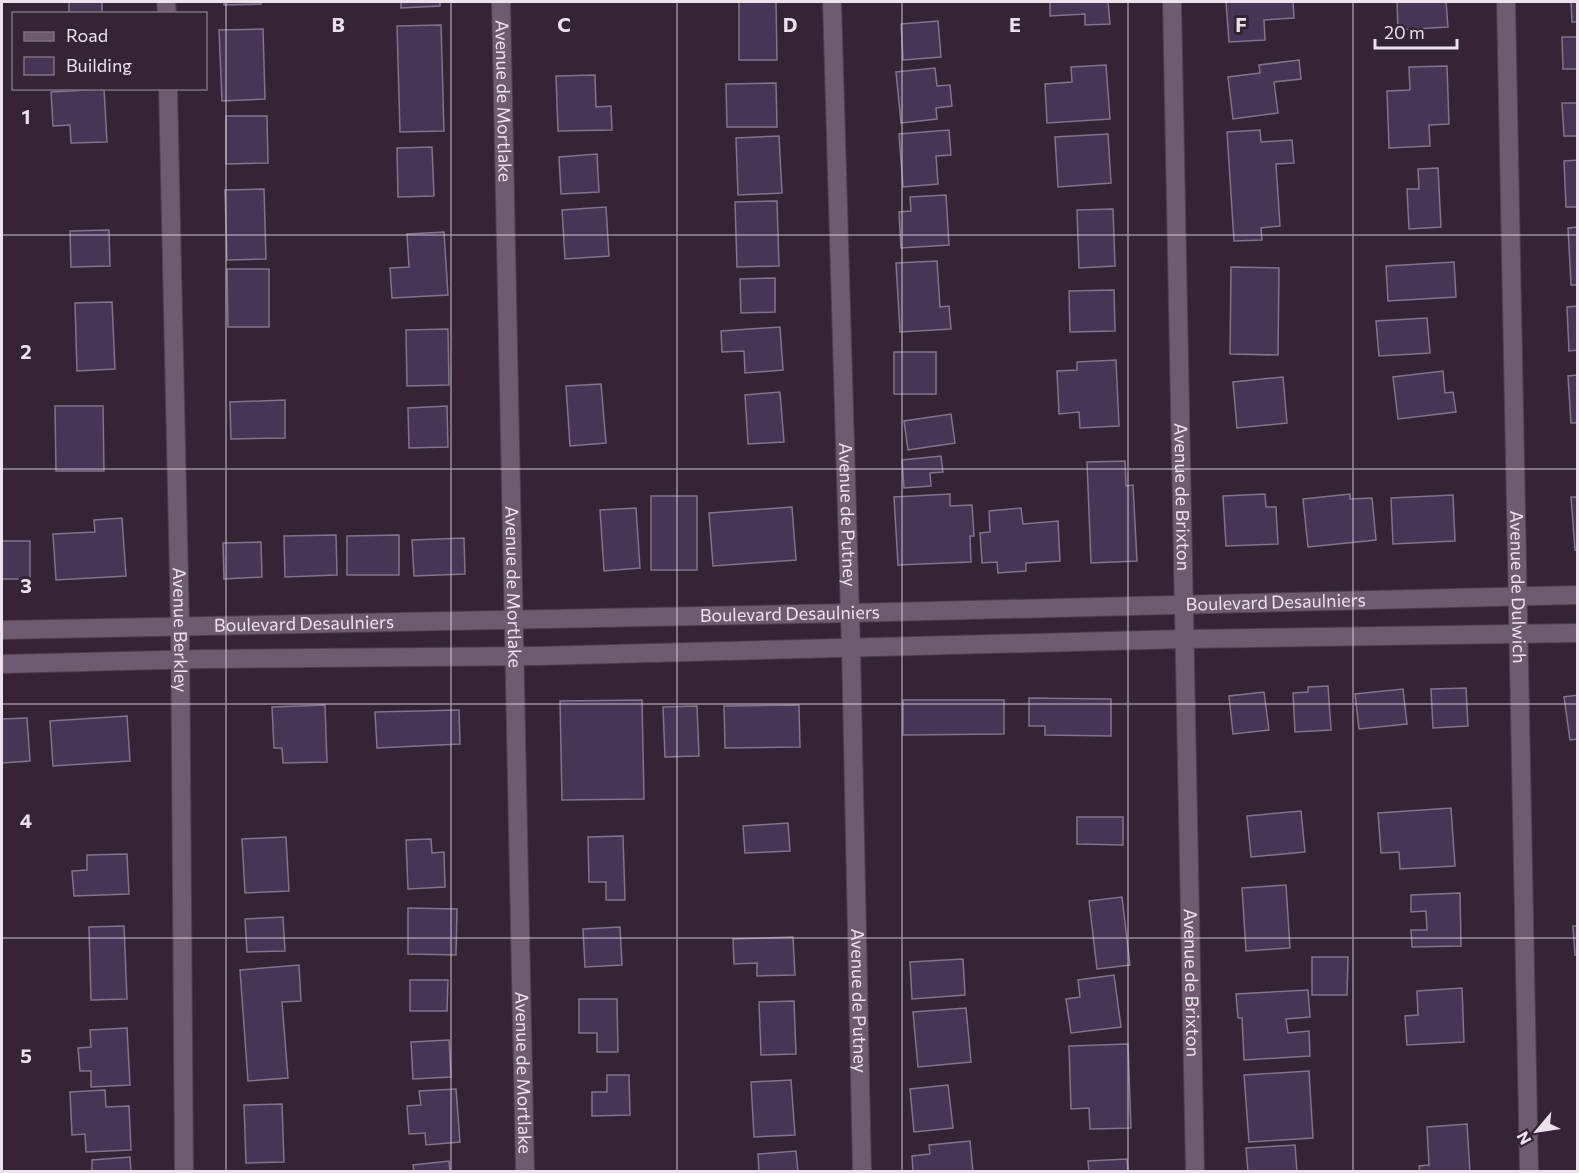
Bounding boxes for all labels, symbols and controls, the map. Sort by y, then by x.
legend [12,12,207,90]
text: B [331,12,345,36]
text: C [557,12,571,36]
text: D [783,12,797,36]
text: E [1009,12,1021,36]
text: F [1235,12,1247,36]
scale bar [1375,12,1458,50]
street label: Avenue de Mortlake [491,20,517,182]
text: 20 m [1384,21,1425,43]
text: Road [66,24,108,46]
text: Building [66,54,132,76]
text: 1 [21,104,31,128]
text: 2 [20,339,32,363]
street label: Avenue de Brixton [1170,423,1195,571]
street label: Avenue de Putney [835,442,861,587]
street label: Avenue de Mortlake [501,506,527,668]
street label: Avenue de Dulwich [1506,510,1531,664]
street label: Avenue Berkley [169,567,192,692]
text: 3 [20,573,32,597]
street label: Boulevard Desaulniers [1185,588,1366,615]
street label: Boulevard Desaulniers [700,600,880,626]
street label: Boulevard Desaulniers [214,610,394,636]
text: 4 [20,808,32,832]
street label: Avenue de Brixton [1180,908,1205,1057]
street label: Avenue de Putney [847,928,872,1073]
street label: Avenue de Mortlake [511,991,537,1154]
text: 5 [20,1043,32,1067]
north arrow [1507,1101,1567,1161]
text: N [1512,1129,1535,1148]

